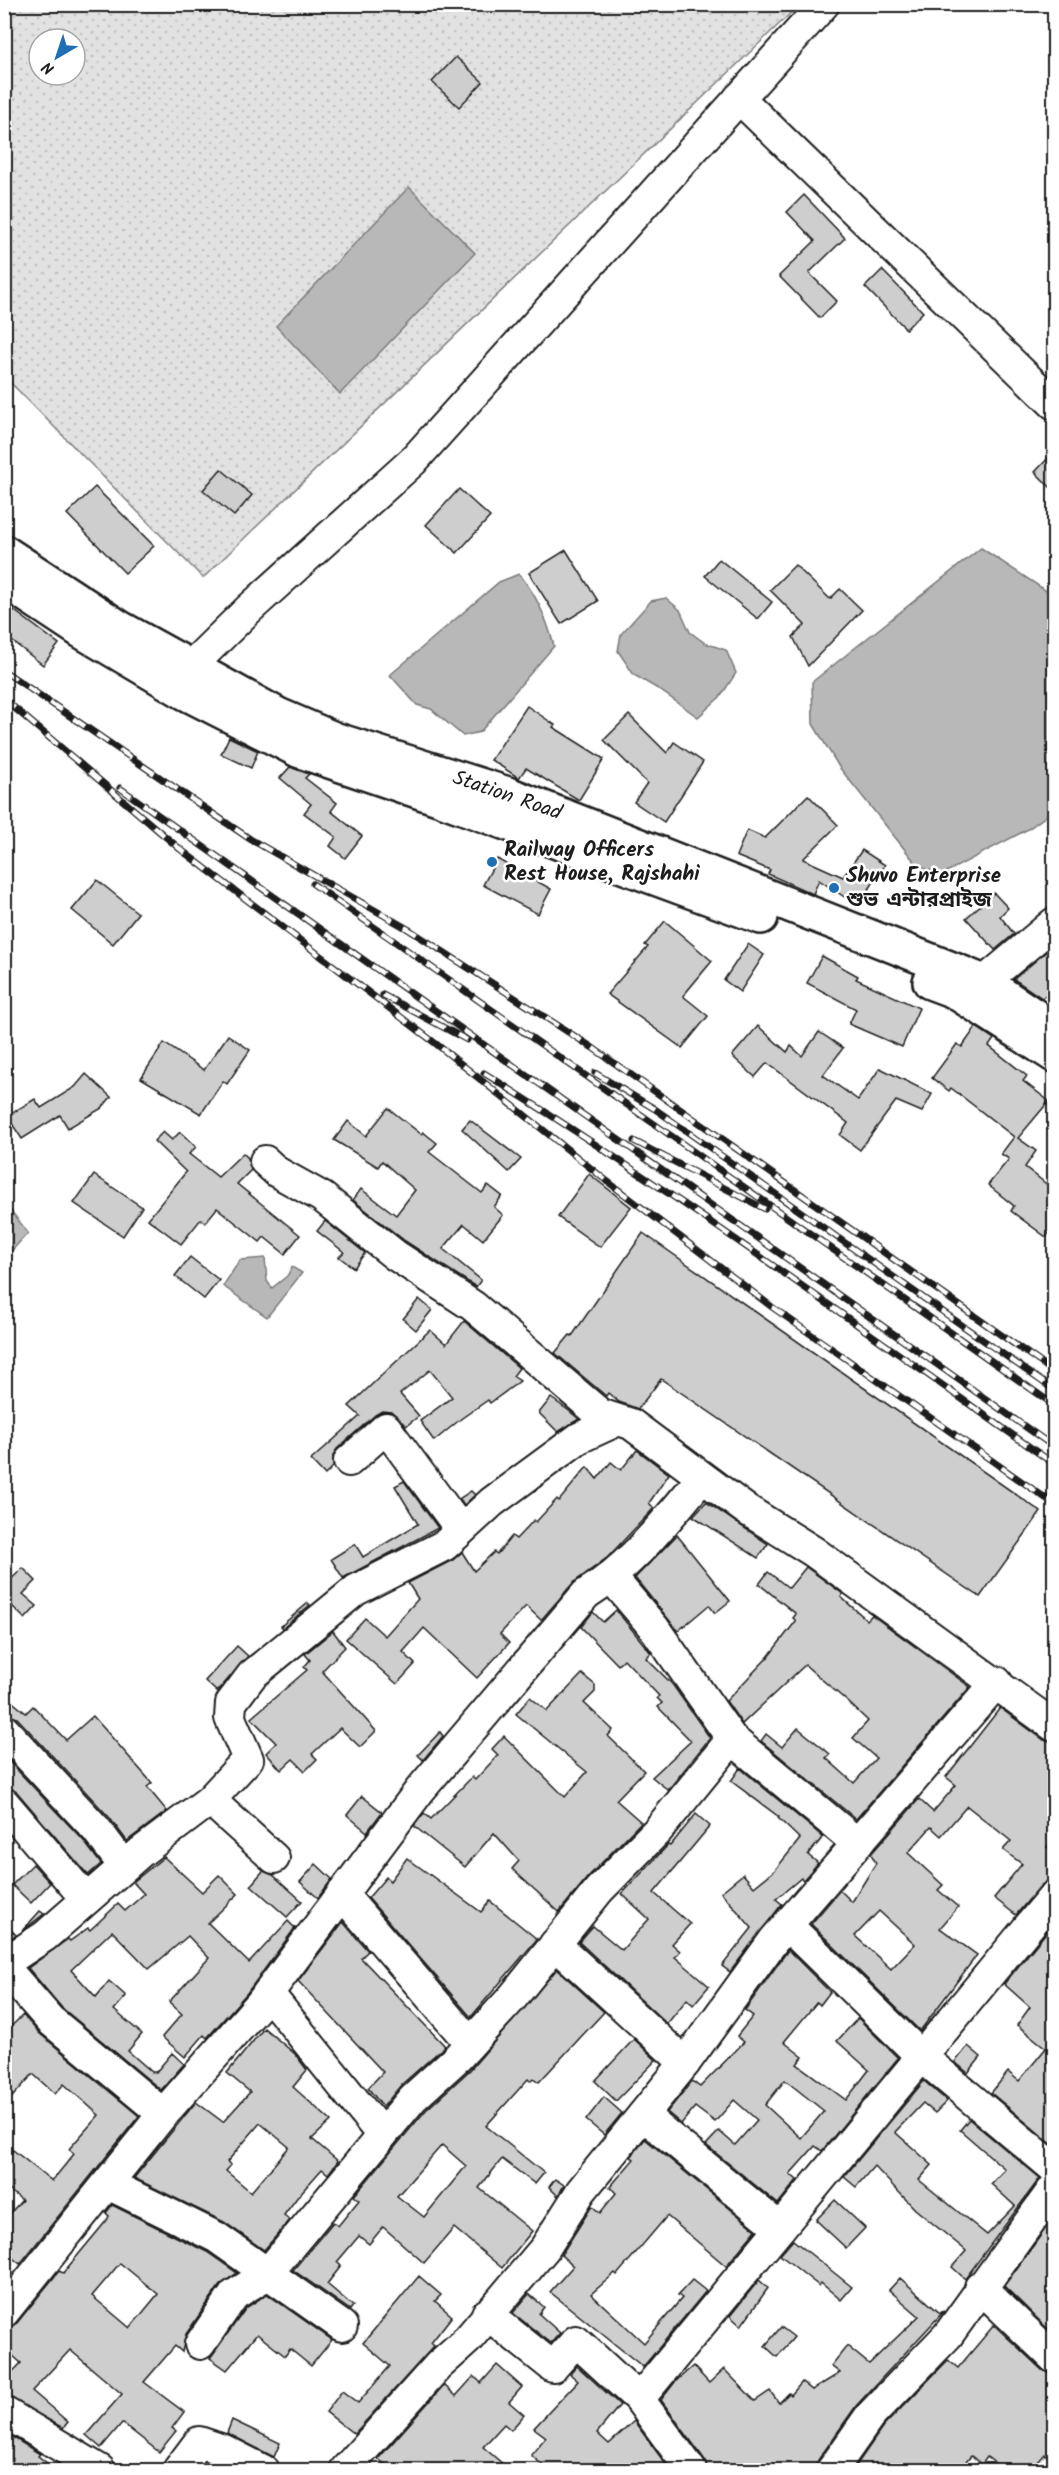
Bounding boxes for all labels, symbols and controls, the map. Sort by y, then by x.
north arrow [27,27,87,87]
text: N [37,55,60,80]
street label: Station Road [448,762,567,830]
place label: Railway Officers Rest House, Rajshahi [504,834,700,891]
marker: Railway Officers Rest House, Rajshahi [485,855,499,869]
place label: Shuvo Enterprise শুভ এন্টারপ্রাইজ [846,860,1001,917]
marker: Shuvo Enterprise শুভ এন্টারপ্রাইজ [827,881,841,895]

